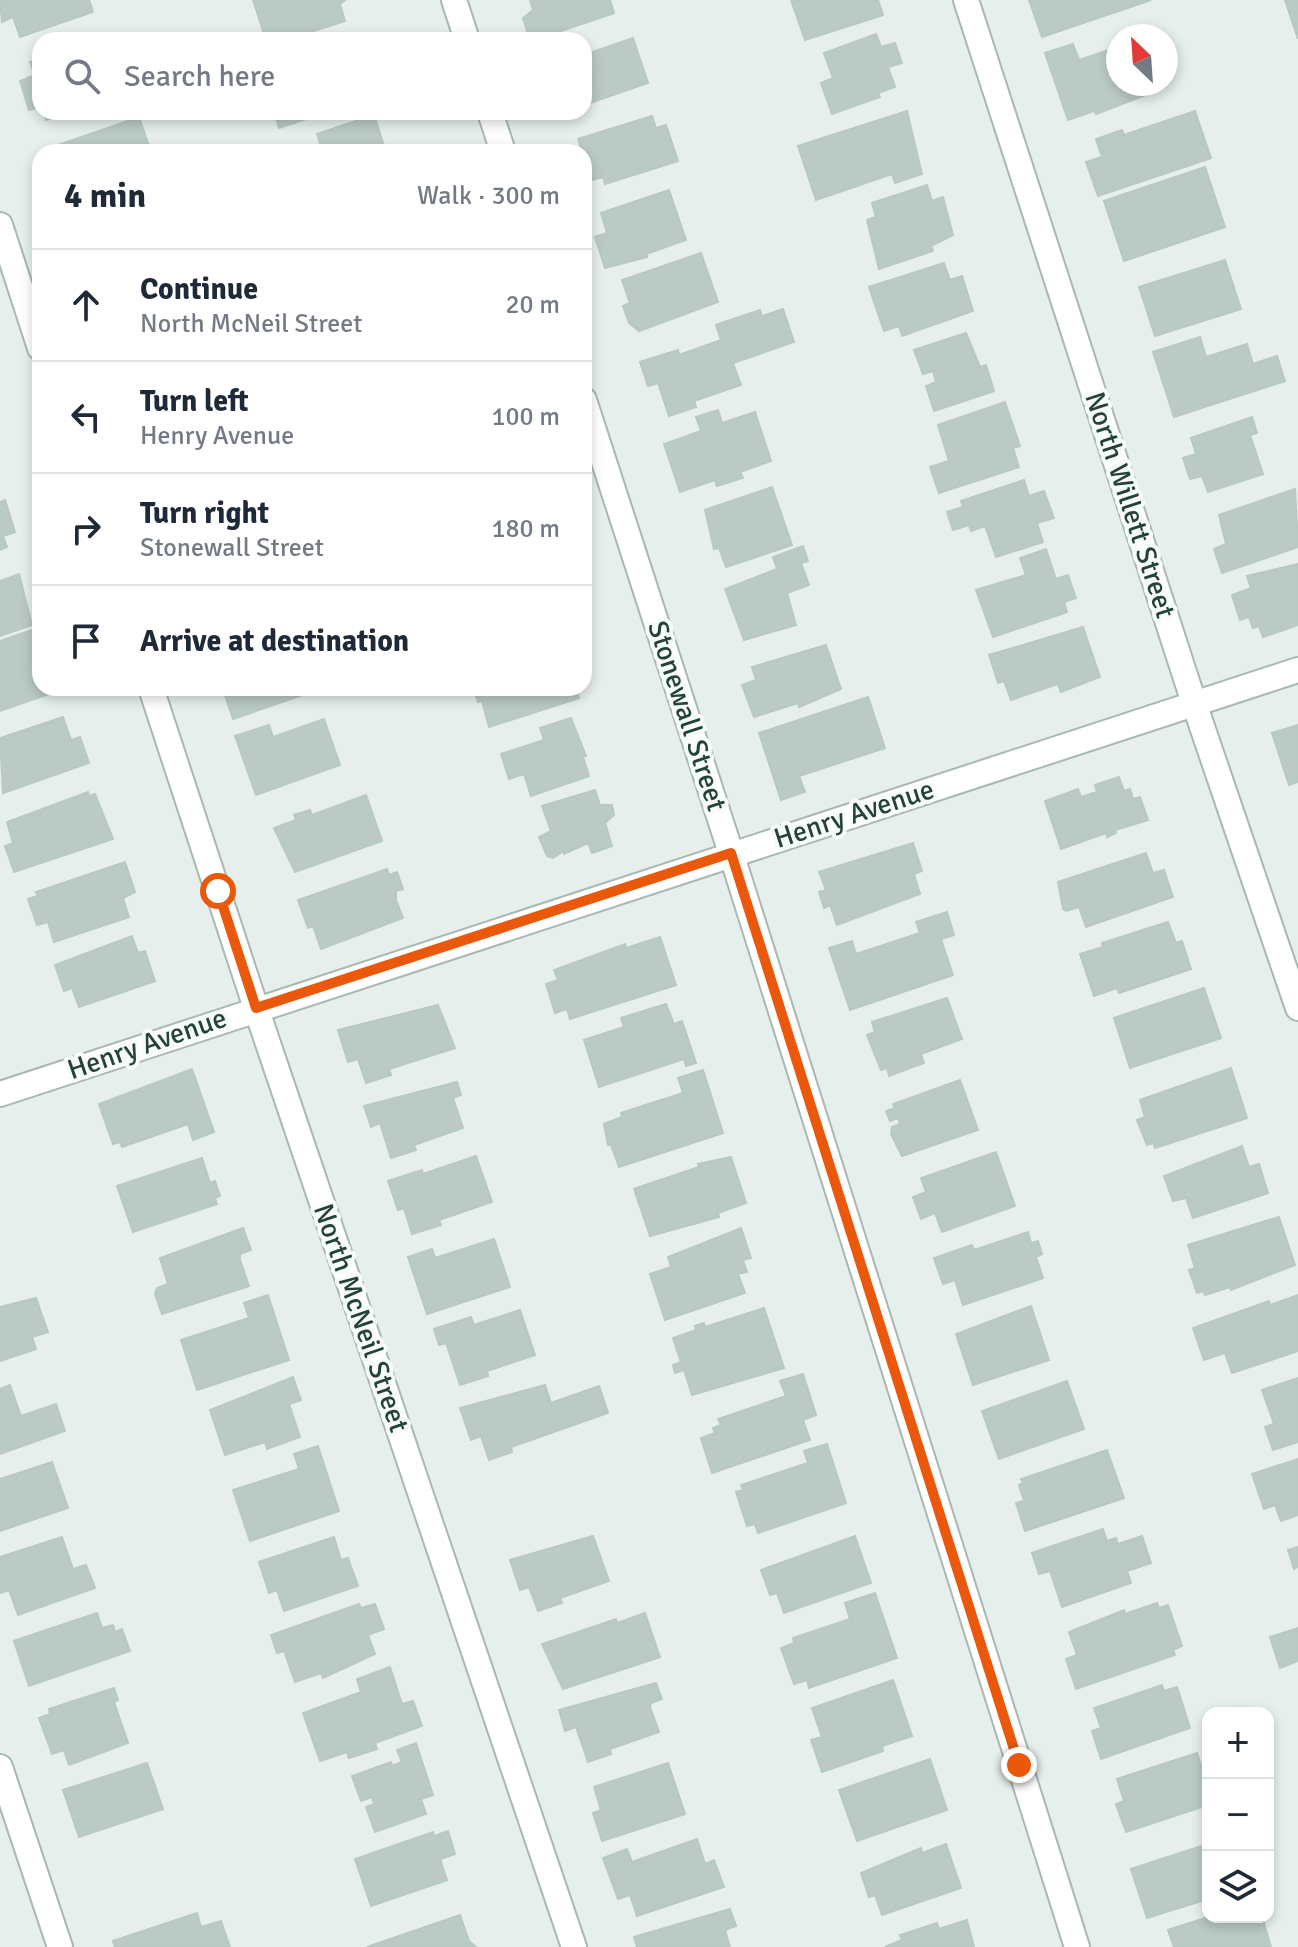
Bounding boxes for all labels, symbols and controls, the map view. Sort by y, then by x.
north arrow [1106,24,1178,96]
search box [32,32,592,120]
icon: search [60,54,104,98]
text: Search here [124,58,275,95]
text: 4 min [64,175,146,217]
text: Walk · 300 m [417,180,560,212]
text: Continue [140,271,258,308]
icon: ahead [64,283,108,327]
text: 20 m [505,289,560,321]
text: North McNeil Street [140,308,362,340]
text: Turn left [140,383,249,420]
street label: North Willett Street [1077,388,1183,622]
icon: left [64,395,108,439]
text: 100 m [491,401,560,433]
text: Henry Avenue [140,420,294,452]
text: Turn right [140,495,269,532]
icon: right [64,507,108,551]
text: 180 m [491,513,560,545]
text: Stonewall Street [140,532,324,564]
street label: Stonewall Street [640,617,734,816]
icon: arrive [64,619,108,663]
text: Arrive at destination [140,623,409,660]
street label: Henry Avenue [770,772,938,856]
route start [200,873,236,909]
street label: Henry Avenue [63,1001,231,1087]
street label: North McNeil Street [306,1199,416,1437]
map controls [1202,1707,1274,1923]
button: + [1202,1707,1274,1779]
route end [1001,1747,1037,1783]
button: − [1202,1779,1274,1851]
button: layers [1202,1851,1274,1923]

